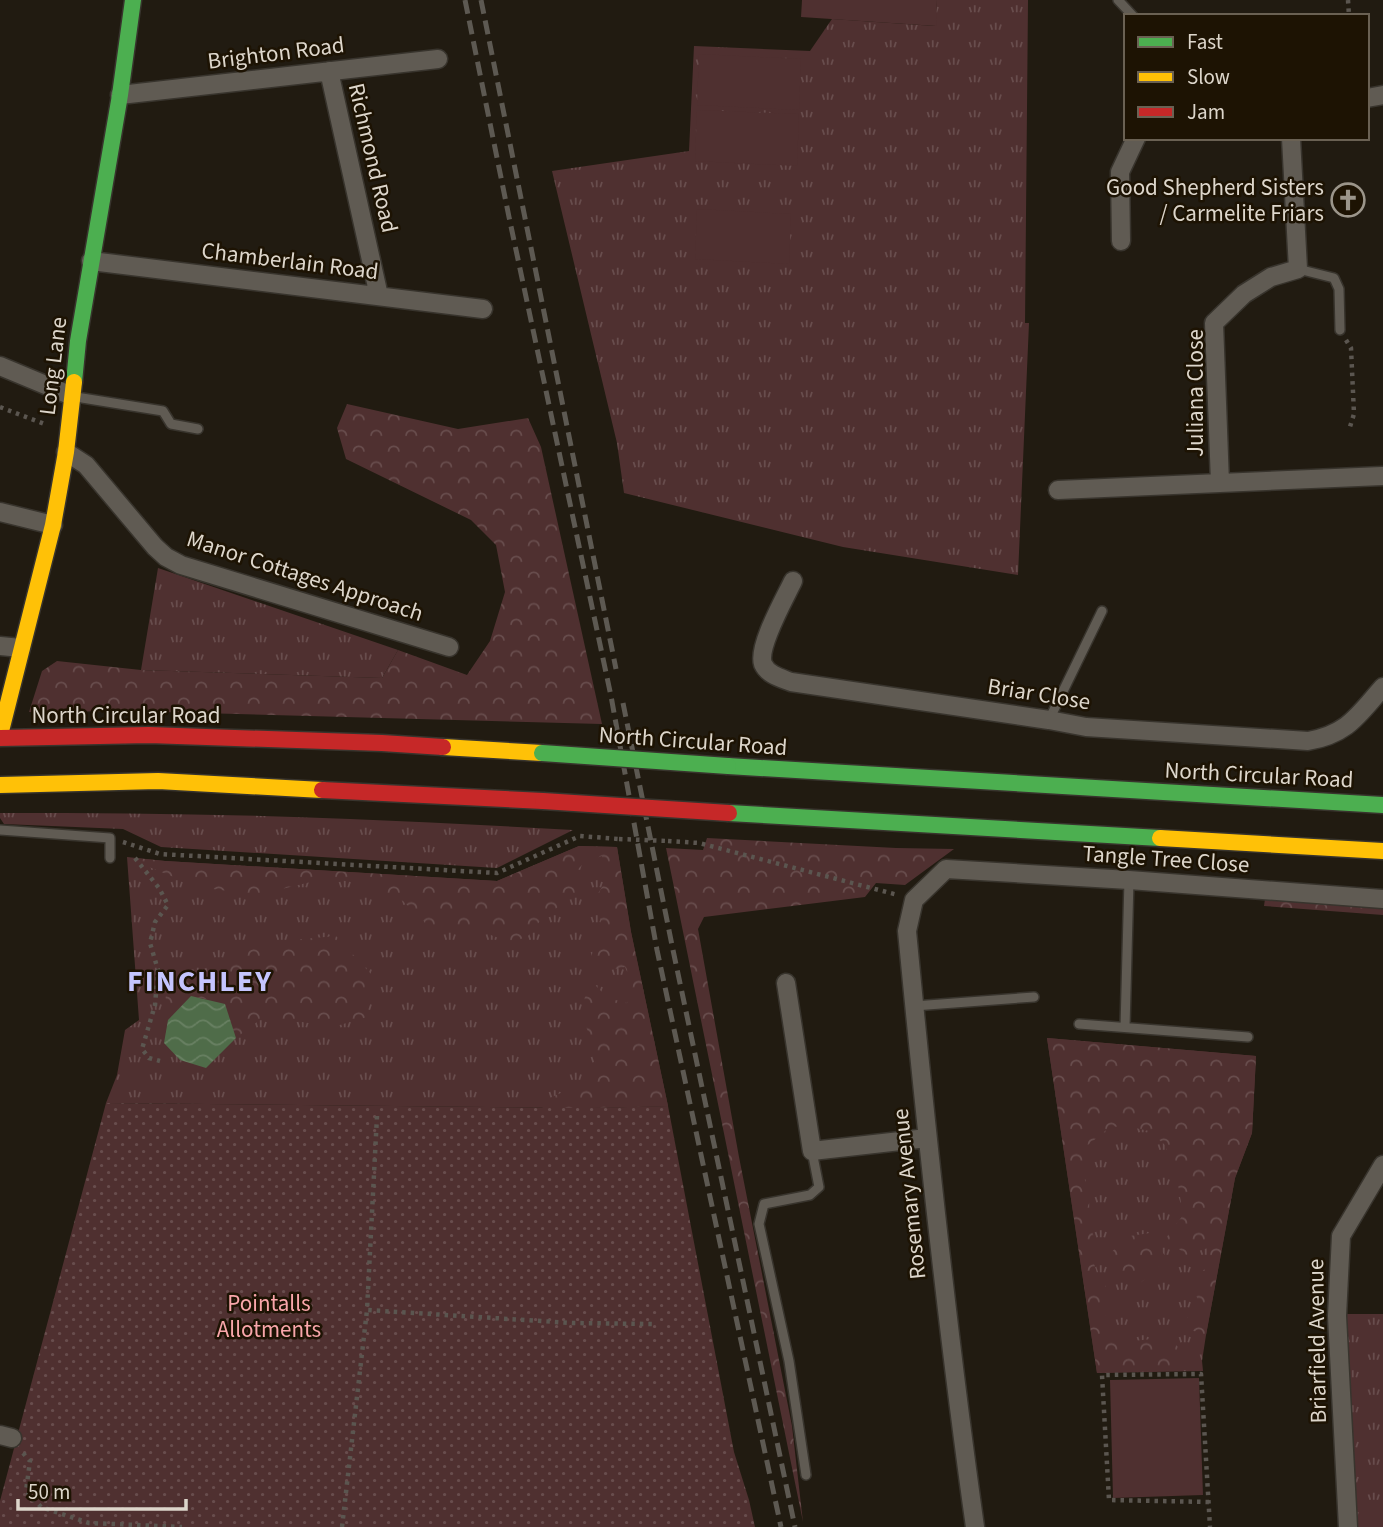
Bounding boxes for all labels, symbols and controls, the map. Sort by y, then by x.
legend [1124,14,1369,140]
text: Fast [1187,27,1223,57]
street label: Brighton Road [206,28,346,78]
text: Slow [1187,62,1230,92]
street label: Richmond Road [340,80,406,236]
text: Jam [1187,97,1225,127]
place label: Good Shepherd Sisters / Carmelite Friars [1106,171,1324,230]
church icon: Good Shepherd Sisters / Carmelite Friars [1329,181,1367,219]
street label: Chamberlain Road [200,234,380,288]
street label: Long Lane [31,315,75,417]
street label: Juliana Close [1179,329,1212,457]
street label: Manor Cottages Approach [183,522,427,630]
street label: Briar Close [985,670,1093,718]
street label: North Circular Road [31,699,221,732]
street label: North Circular Road [597,718,789,764]
street label: North Circular Road [1164,754,1354,796]
street label: Tangle Tree Close [1081,837,1251,881]
district label: FINCHLEY [127,960,273,1003]
street label: Rosemary Avenue [884,1107,934,1281]
street label: Briarfield Avenue [1299,1258,1335,1424]
park label: Pointalls Allotments [217,1287,321,1346]
scale bar [18,1468,186,1512]
text: 50 m [28,1477,70,1507]

